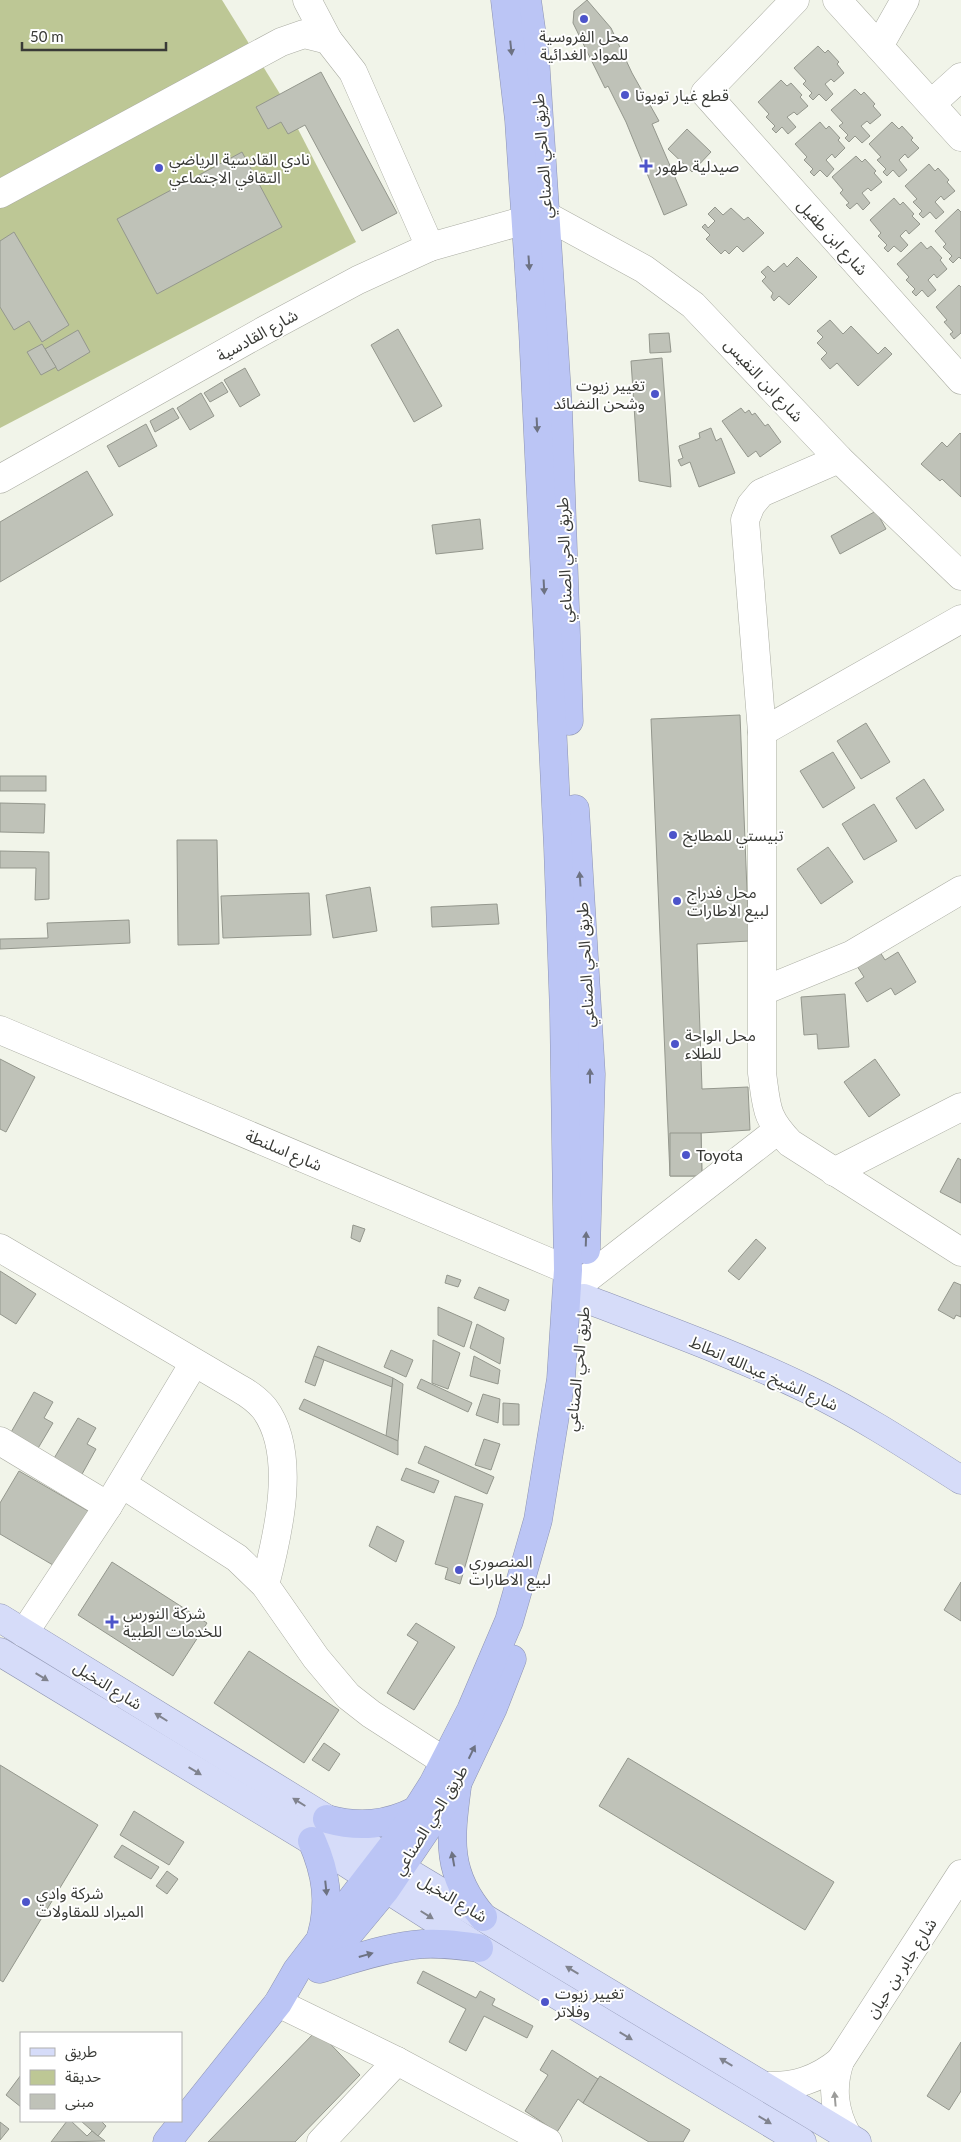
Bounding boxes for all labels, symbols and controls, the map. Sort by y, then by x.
marker: محل الفروسية للمواد الغدائية [578,13,590,25]
scale bar [22,20,166,52]
place label: محل الفروسية للمواد الغدائية [539,26,629,64]
text: 50 m [30,27,64,45]
one-way arrow [507,41,515,57]
place label: قطع غيار تويوتا [635,85,729,108]
marker: قطع غيار تويوتا [619,89,631,101]
street label: طريق الحي الصناعي [528,92,559,219]
place label: نادي القادسية الرياضي التقافي الاجتماعي [169,149,310,190]
place label: صيدلية طهور [655,156,739,176]
marker: صيدلية طهور [640,160,652,172]
marker: نادي القادسية الرياضي التقافي الاجتماعي [153,162,165,174]
street label: شارع ابن طفيل [791,195,872,281]
one-way arrow [525,255,533,271]
street label: شارع القادسية [213,304,303,368]
street label: شارع ابن النفيس [718,334,808,428]
place label: تغيير زيوت وشحن النضائد [553,375,645,413]
marker: تغيير زيوت وشحن النضائد [649,388,661,400]
one-way arrow [534,417,542,433]
street label: طريق الحي الصناعي [552,497,579,623]
one-way arrow [541,579,549,595]
place label: تبيستي للمطابخ [683,825,784,848]
marker: تبيستي للمطابخ [667,829,679,841]
one-way arrow [575,871,583,887]
place label: محل فدراج لبيع الاطارات [687,882,769,923]
marker: محل فدراج لبيع الاطارات [671,895,683,907]
street label: طريق الحي الصناعي [572,901,601,1028]
place label: محل الواحة للطلاء [685,1025,756,1062]
marker: محل الواحة للطلاء [669,1038,681,1050]
one-way arrow [586,1068,594,1084]
street label: شارع اسلنطة [242,1125,325,1178]
place label: Toyota [696,1145,743,1164]
marker: Toyota [680,1149,692,1161]
one-way arrow [582,1230,590,1246]
street label: طريق الحي الصناعي [560,1305,596,1433]
street label: شارع الشيخ عبدالله انطاط [685,1331,841,1418]
place label: المنصوري لبيع الاطارات [469,1551,551,1592]
marker: المنصوري لبيع الاطارات [453,1564,465,1576]
place label: شركة النورس للخدمات الطبية [123,1603,222,1640]
marker: شركة النورس للخدمات الطبية [105,1615,119,1629]
street label: شارع النخيل [69,1656,146,1716]
one-way arrow [35,1672,48,1681]
one-way arrow [154,1713,167,1722]
one-way arrow [469,1745,477,1759]
street label: طريق الحي الصناعي [388,1761,474,1880]
one-way arrow [189,1766,202,1775]
one-way arrow [293,1798,306,1807]
one-way arrow [448,1851,456,1867]
street label: شارع النخيل [413,1870,491,1929]
one-way arrow [322,1880,330,1896]
place label: شركة وادي الميراد للمقاولات [36,1883,144,1921]
marker: شركة وادي الميراد للمقاولات [20,1896,32,1908]
one-way arrow [421,1910,434,1919]
street label: شارع جابر بن حيان [861,1914,943,2023]
one-way arrow [359,1951,374,1959]
one-way arrow [565,1965,578,1974]
place label: تغيير زيوت وفلاتر [554,1983,624,2021]
marker: تغيير زيوت وفلاتر [539,1996,551,2008]
one-way arrow [619,2031,632,2040]
legend [20,2032,182,2122]
text: طريق [65,2042,97,2062]
one-way arrow [719,2058,732,2067]
text: حديقة [65,2067,101,2085]
one-way arrow [831,2091,839,2107]
text: مبنى [65,2092,94,2111]
one-way arrow [758,2115,771,2124]

